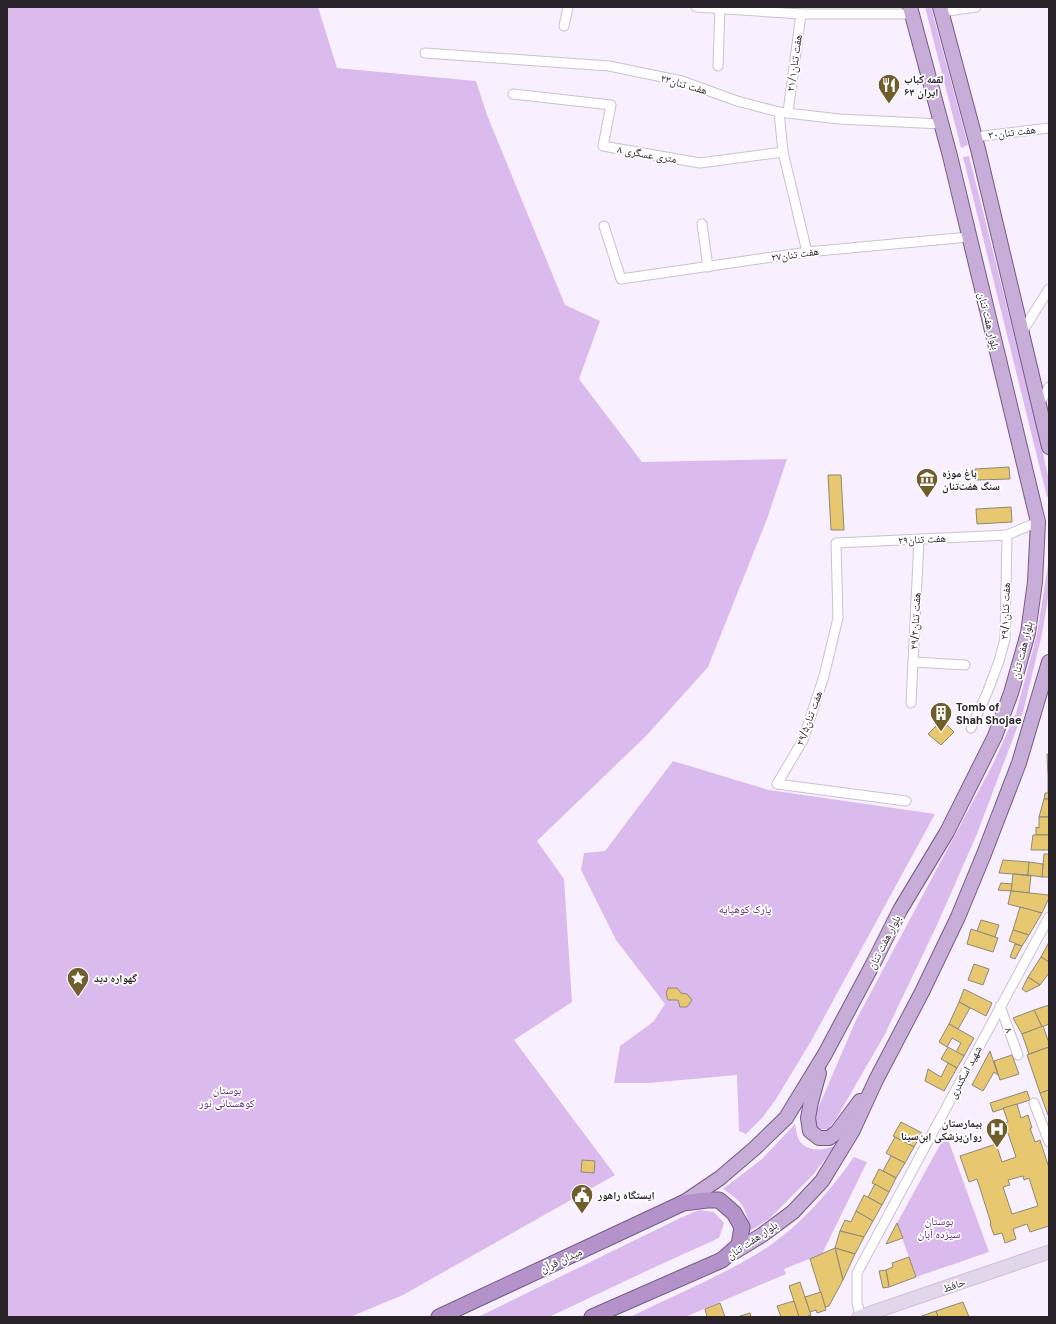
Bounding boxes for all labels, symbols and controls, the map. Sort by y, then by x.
street label: ۲۱/۱هفت تنان [783,33,805,92]
street label: هفت تنان۲۳ [659,71,709,97]
restaurant icon: لقمه کباب ایران ۶۳ [876,72,902,105]
place label: لقمه کباب ایران ۶۳ [904,72,943,100]
street label: هفت تنان۳۰ [987,122,1037,142]
street label: ۸ متری عسگری [616,142,678,166]
street label: هفت تنان۲۷ [770,244,820,264]
street label: بلوار هفت تنان [975,291,1003,351]
museum icon: باغ‌ موزه سنگ هفت‌تنان [914,466,940,499]
place label: باغ‌ موزه سنگ هفت‌تنان [942,466,1000,494]
street label: هفت تنان۲۹ [898,531,947,547]
street label: ۲۹/۱هفت تنان [997,582,1013,640]
street label: ۲۹/۳هفت تنان [907,592,924,650]
street label: بلوار هفت تنان [1008,620,1036,680]
street label: ۲۹/۵هفت تنان [793,688,825,747]
building icon: Tomb of Shah Shojae [928,700,954,733]
place label: Tomb of Shah Shojae [956,700,1022,727]
park label: پارک کوهپایه [719,902,771,916]
street label: بلوار هفت تنان [864,913,904,971]
place icon: گهواره دید [65,965,91,998]
place label: گهواره دید [94,971,137,985]
street label: ۸ [1002,1025,1016,1035]
street label: شهید اسکندری [945,1043,985,1101]
park label: بوستان کوهستانی نور [198,1083,255,1110]
place label: بیمارستان روان‌پزشکی ابن‌سینا [901,1116,982,1144]
hospital icon: بیمارستان روان‌پزشکی ابن‌سینا [984,1116,1010,1149]
public building icon: ایستگاه راهور [569,1182,595,1215]
place label: ایستگاه راهور [597,1188,655,1202]
park label: بوستان سیزده آبان [918,1214,960,1241]
street label: بلوار هفت تنان [724,1218,780,1262]
street label: میدان قرآن [538,1244,584,1276]
street label: حافظ [941,1275,967,1295]

